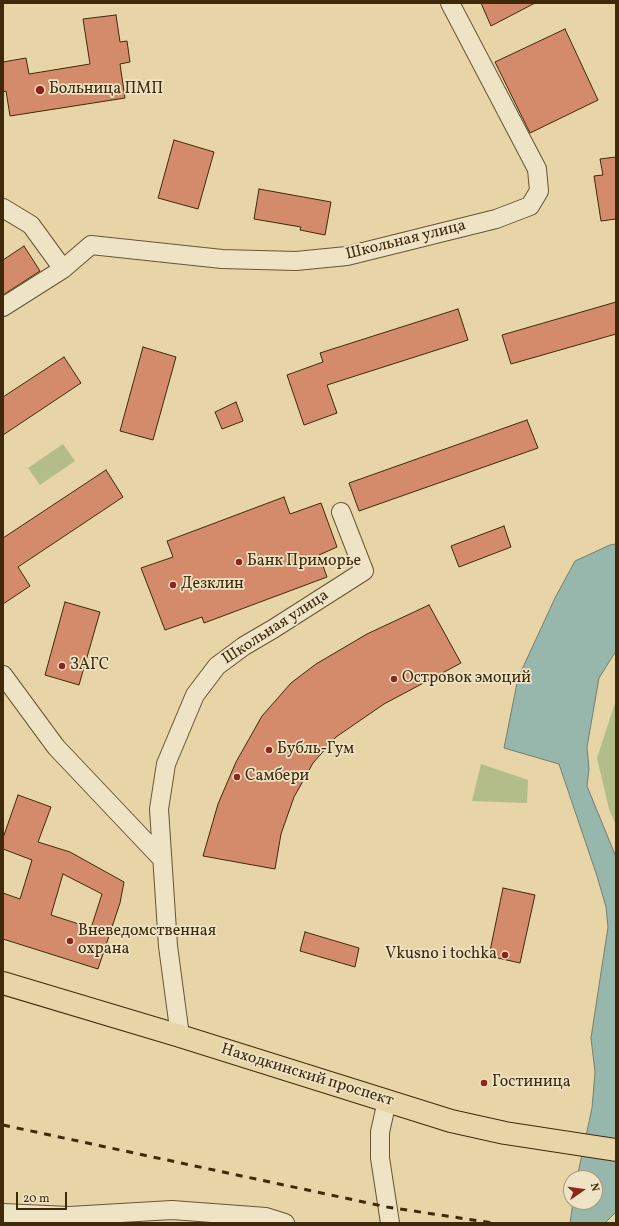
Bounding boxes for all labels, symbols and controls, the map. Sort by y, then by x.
place label: Больница ПМП [49,80,163,100]
marker: Больница ПМП [34,84,46,96]
street label: Школьная улица [344,217,468,265]
place label: Банк Приморье [247,552,361,572]
marker: Банк Приморье [234,557,244,567]
place label: Дезклин [181,575,244,595]
marker: Дезклин [168,580,178,590]
street label: Школьная улица [219,586,333,670]
place label: ЗАГС [70,656,109,676]
marker: ЗАГС [57,661,67,671]
place label: Островок эмоций [402,669,531,689]
marker: Островок эмоций [389,674,399,684]
place label: Бубль-Гум [277,740,354,760]
marker: Бубль-Гум [264,745,274,755]
place label: Самбери [245,767,309,787]
marker: Самбери [232,772,242,782]
place label: Вневедомственная охрана [78,922,216,960]
marker: Вневедомственная охрана [65,936,75,946]
place label: Vkusno i tochka [385,945,497,965]
marker: Vkusno i tochka [500,950,510,960]
street label: Находкинский проспект [218,1041,396,1111]
place label: Гостиница [492,1073,571,1093]
marker: Гостиница [479,1078,489,1088]
north arrow [563,1170,603,1210]
text: N [586,1182,602,1193]
scale bar [18,1184,69,1210]
text: 20 m [23,1191,50,1207]

